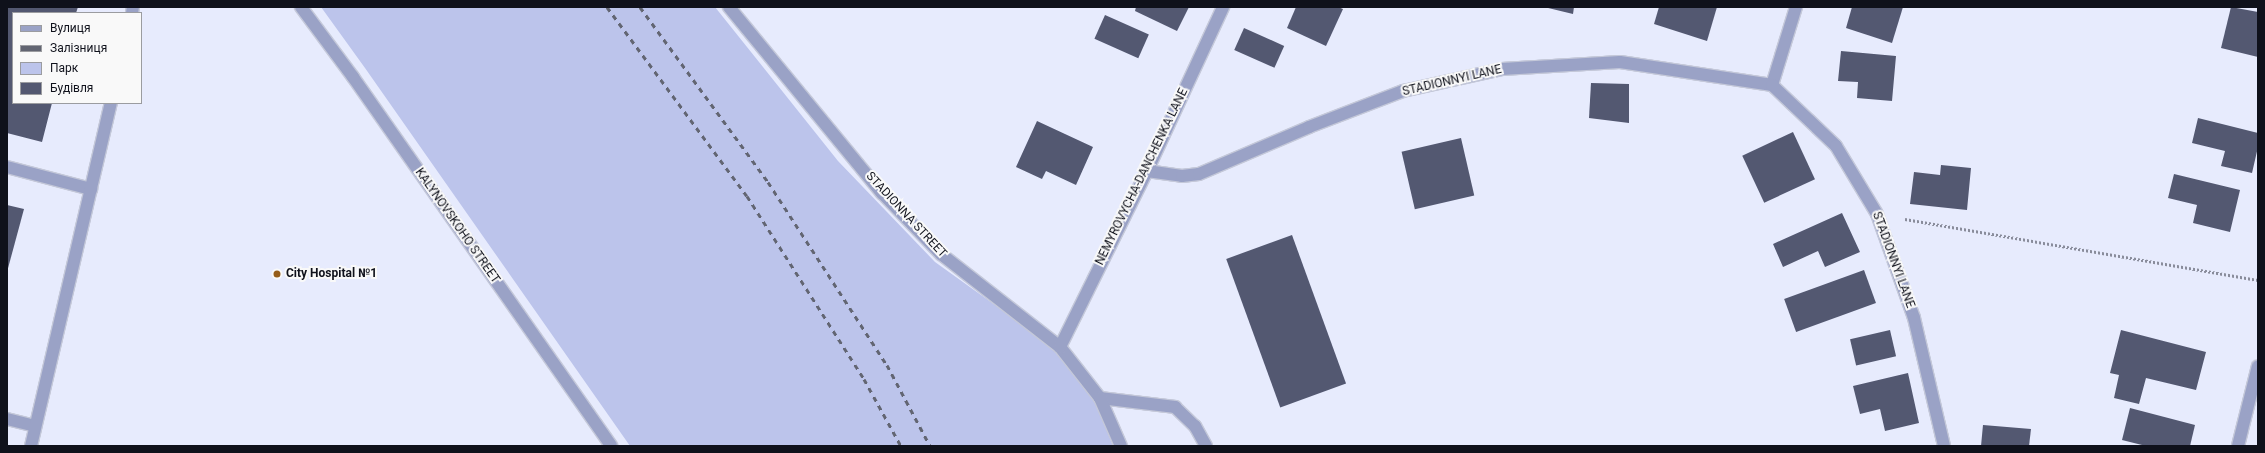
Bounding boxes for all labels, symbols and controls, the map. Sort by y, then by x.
legend [12,12,142,104]
text: Вулиця [50,21,91,35]
text: Залізниця [50,41,107,55]
text: Парк [50,61,78,75]
street label: STADIONNYI LANE [1401,63,1503,99]
text: Будівля [50,81,93,95]
street label: NEMYROVYCHA-DANCHENKA LANE [1093,86,1191,268]
street label: KALYNOVSKOHO STREET [412,166,502,286]
street label: STADIONNA STREET [863,169,949,261]
street label: STADIONNYI LANE [1869,210,1917,310]
place label: City Hospital №1 [286,267,377,281]
marker: City Hospital №1 [271,268,283,280]

